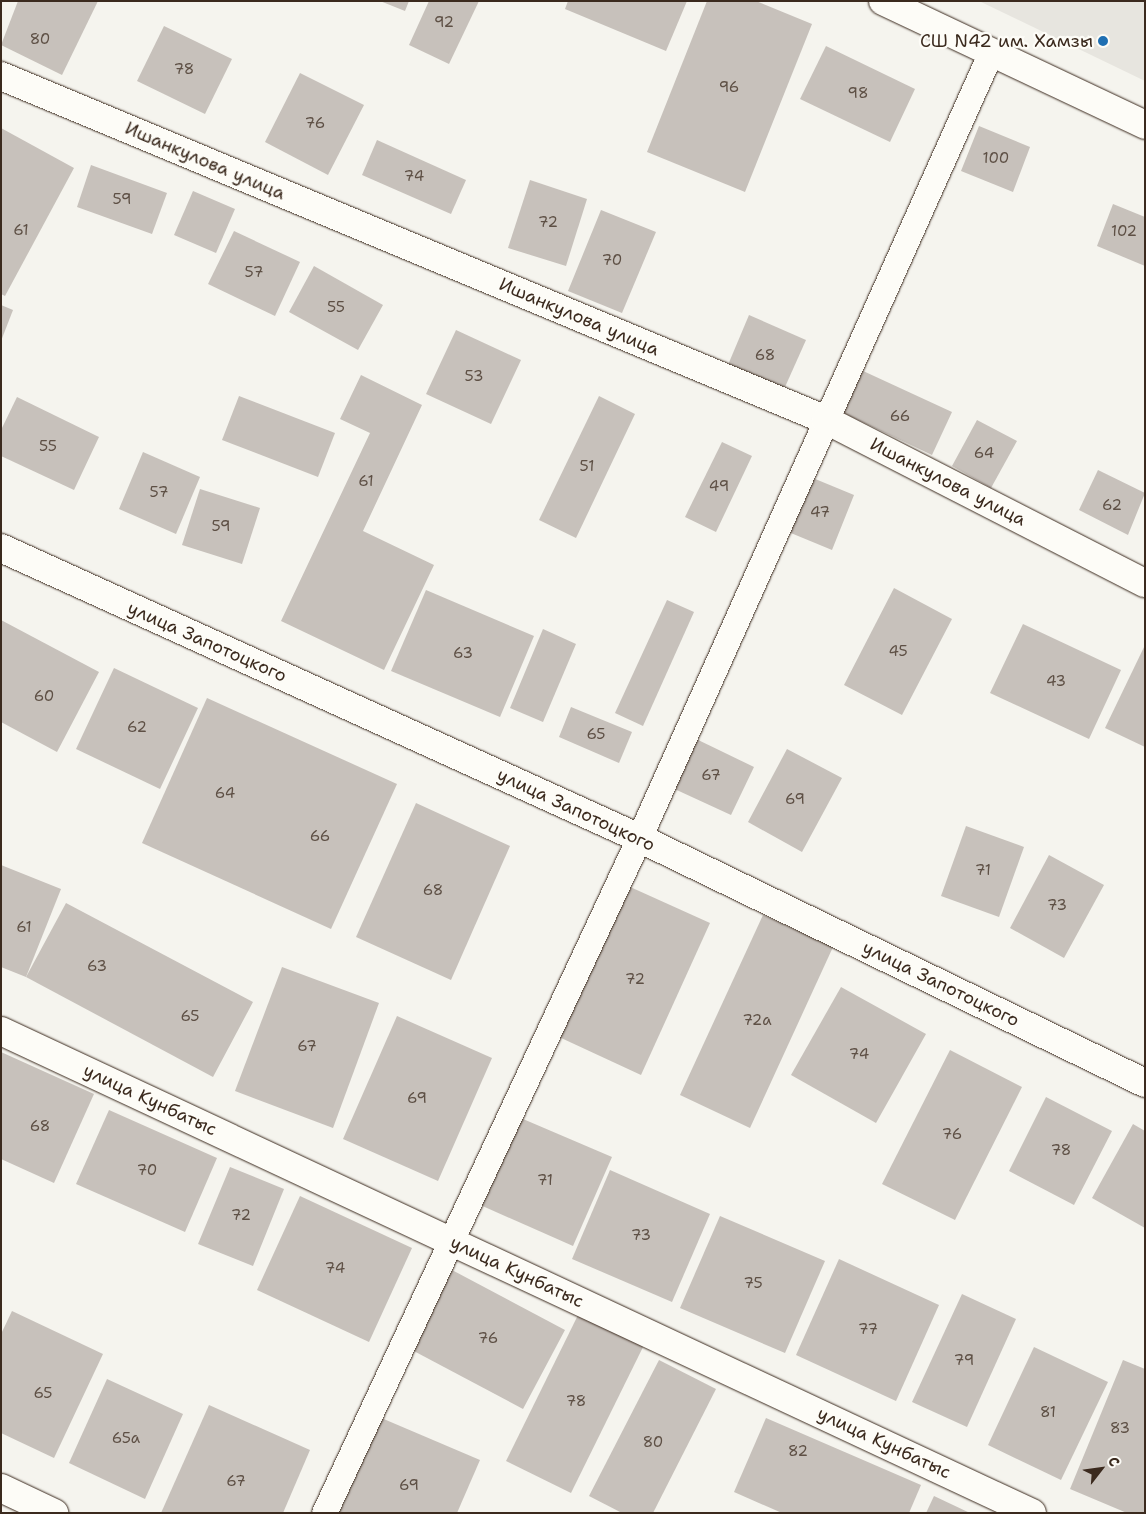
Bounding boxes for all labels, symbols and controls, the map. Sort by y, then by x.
house number: 92 [434,14,454,32]
place label: СШ N42 им. Хамзы [920,30,1093,52]
house number: 80 [30,31,50,49]
marker: СШ N42 им. Хамзы [1097,35,1109,47]
house number: 78 [174,61,194,79]
house number: 96 [719,79,739,97]
house number: 98 [848,85,868,103]
house number: 76 [305,115,325,133]
street label: Ишанкулова улица [122,117,288,205]
house number: 100 [983,150,1009,168]
house number: 74 [404,168,424,186]
house number: 59 [113,191,131,209]
house number: 72 [538,214,558,232]
house number: 61 [13,222,29,240]
house number: 102 [1111,223,1137,241]
house number: 70 [602,252,622,270]
house number: 57 [245,264,263,282]
street label: Ишанкулова улица [496,273,662,361]
house number: 55 [327,299,345,317]
house number: 68 [755,347,775,365]
house number: 53 [465,368,483,386]
house number: 66 [890,408,910,426]
street label: Ишанкулова улица [866,433,1030,531]
house number: 55 [39,438,57,456]
house number: 64 [974,445,994,463]
house number: 51 [580,458,594,476]
house number: 61 [358,473,374,491]
house number: 49 [709,478,729,496]
house number: 57 [150,484,168,502]
house number: 62 [1102,497,1122,515]
house number: 47 [810,504,830,522]
house number: 59 [212,518,230,536]
street label: улица Запотоцкого [124,597,290,687]
house number: 45 [888,643,908,661]
house number: 63 [453,645,473,663]
house number: 43 [1046,673,1066,691]
house number: 60 [34,688,54,706]
house number: 62 [127,719,147,737]
house number: 65 [586,726,606,744]
street label: улица Запотоцкого [494,764,658,856]
house number: 67 [701,767,721,785]
house number: 64 [215,785,235,803]
house number: 69 [785,791,805,809]
house number: 66 [310,828,330,846]
house number: 71 [975,862,991,880]
house number: 68 [423,882,443,900]
house number: 73 [1047,897,1067,915]
house number: 61 [16,919,32,937]
street label: улица Запотоцкого [859,937,1023,1031]
house number: 63 [87,958,107,976]
house number: 72 [625,971,645,989]
house number: 65 [180,1008,200,1026]
house number: 72а [742,1012,772,1030]
house number: 67 [297,1038,317,1056]
house number: 74 [849,1046,869,1064]
street label: улица Кунбатыс [80,1060,220,1140]
house number: 69 [407,1090,427,1108]
house number: 68 [30,1118,50,1136]
house number: 76 [942,1126,962,1144]
house number: 78 [1051,1142,1071,1160]
house number: 70 [137,1162,157,1180]
house number: 71 [537,1172,553,1190]
house number: 72 [231,1207,251,1225]
house number: 73 [631,1227,651,1245]
street label: улица Кунбатыс [447,1232,587,1312]
house number: 74 [325,1260,345,1278]
house number: 75 [743,1275,763,1293]
house number: 77 [858,1321,878,1339]
house number: 76 [478,1330,498,1348]
house number: 79 [954,1352,974,1370]
house number: 65 [33,1385,53,1403]
house number: 78 [566,1393,586,1411]
street label: улица Кунбатыс [814,1403,954,1483]
house number: 81 [1040,1404,1056,1422]
house number: 83 [1110,1420,1130,1438]
house number: 65а [112,1430,140,1448]
house number: 80 [643,1434,663,1452]
house number: 82 [788,1443,808,1461]
north arrow [1076,1444,1126,1494]
text: С [1104,1453,1124,1470]
house number: 67 [226,1473,246,1491]
house number: 69 [399,1477,419,1495]

